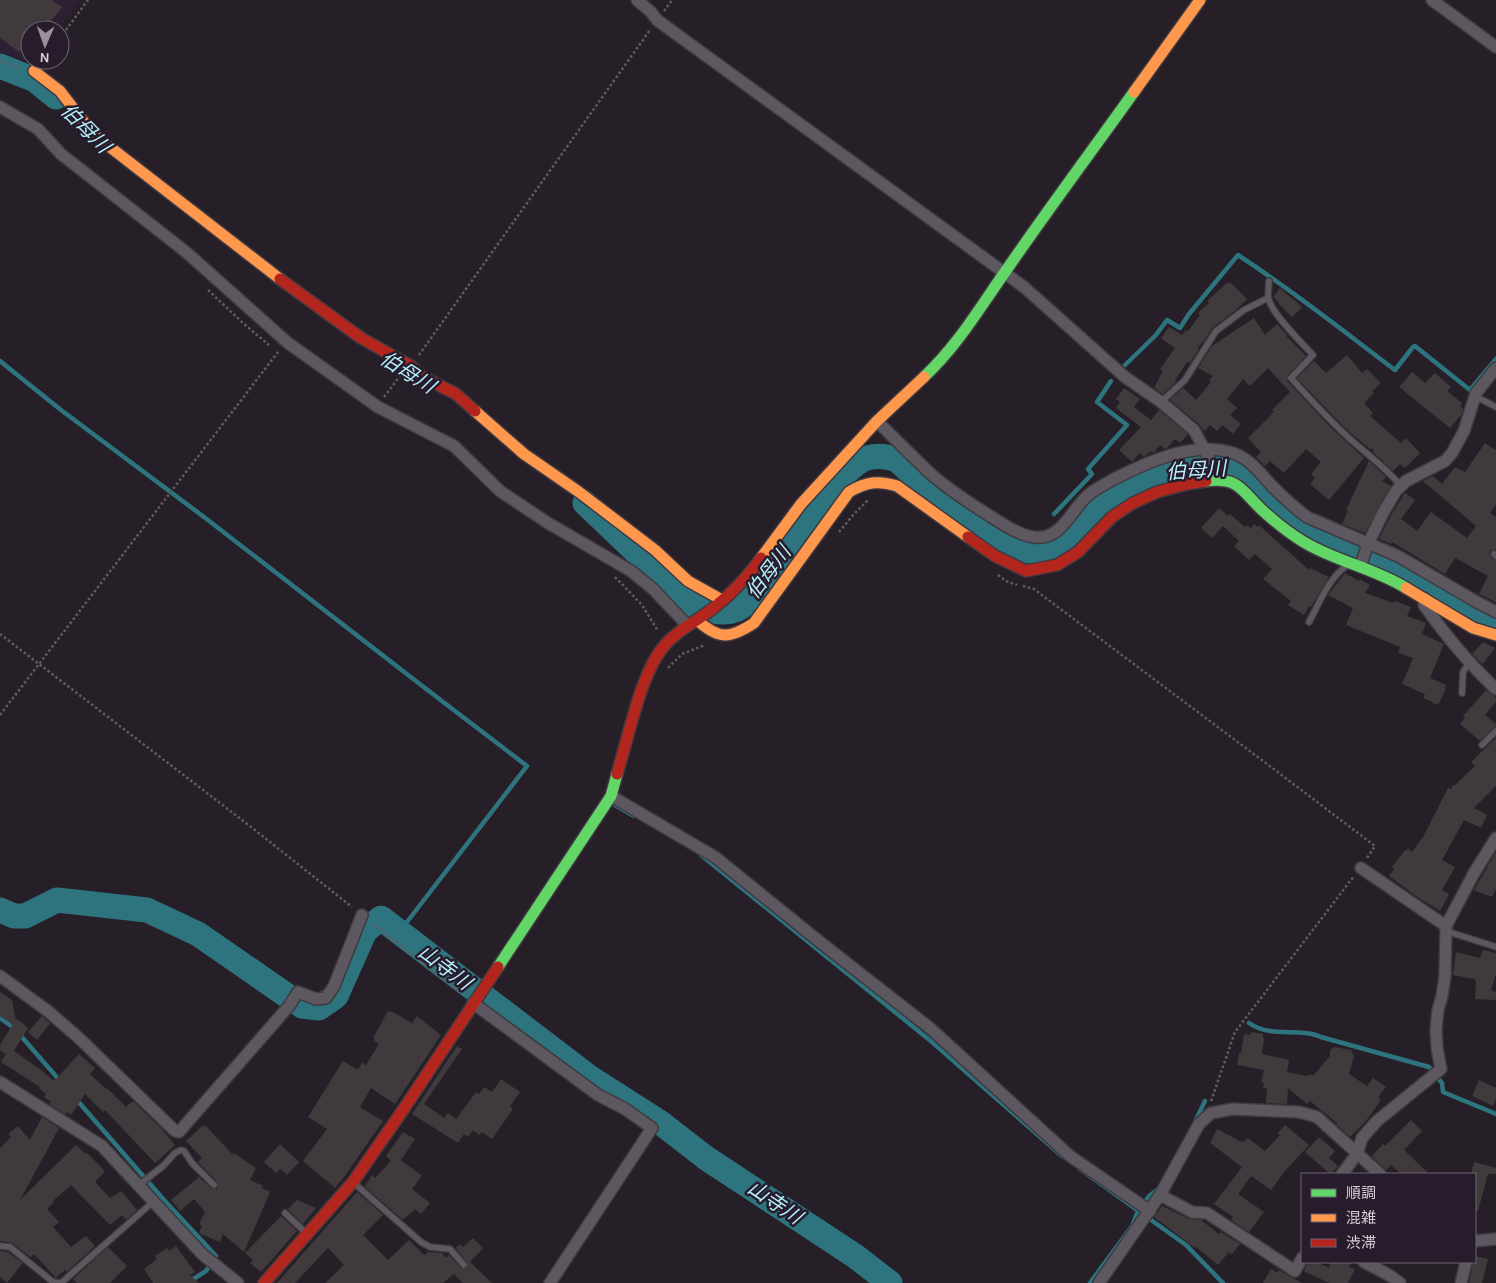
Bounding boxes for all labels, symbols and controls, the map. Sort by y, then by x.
north arrow [20,20,70,70]
text: N [39,49,50,66]
water label: 伯母川 [56,99,116,159]
water label: 伯母川 [376,347,441,399]
water label: 伯母川 [1165,457,1229,484]
water label: 伯母川 [741,540,797,603]
water label: 山寺川 [414,940,477,996]
legend [1301,1173,1476,1263]
water label: 山寺川 [743,1176,808,1230]
text: 順調 [1346,1184,1376,1202]
text: 混雑 [1346,1209,1376,1227]
text: 渋滞 [1346,1234,1376,1252]

